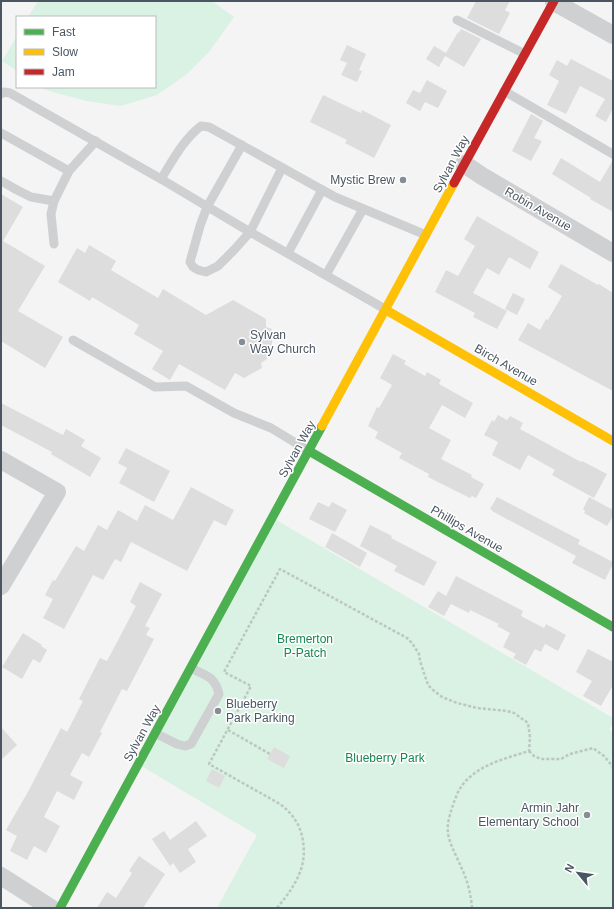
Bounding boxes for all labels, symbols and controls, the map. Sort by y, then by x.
legend [16,16,156,88]
text: Fast [52,25,76,39]
text: Slow [52,45,78,59]
text: Jam [52,65,75,79]
street label: Sylvan Way [430,133,472,195]
place label: Mystic Brew [330,173,395,187]
marker: Mystic Brew [398,175,408,185]
street label: Robin Avenue [502,184,574,234]
place label: Sylvan Way Church [250,328,316,356]
marker: Sylvan Way Church [237,337,247,347]
street label: Birch Avenue [472,341,540,389]
street label: Sylvan Way [276,418,318,480]
street label: Phillips Avenue [428,503,506,556]
park label: Bremerton P-Patch [277,632,333,660]
place label: Blueberry Park Parking [226,697,295,725]
street label: Sylvan Way [121,702,163,764]
marker: Blueberry Park Parking [213,706,223,716]
park label: Blueberry Park [345,751,426,765]
place label: Armin Jahr Elementary School [478,801,579,829]
marker: Armin Jahr Elementary School [582,810,592,820]
north arrow [558,853,598,893]
text: N [562,862,576,875]

